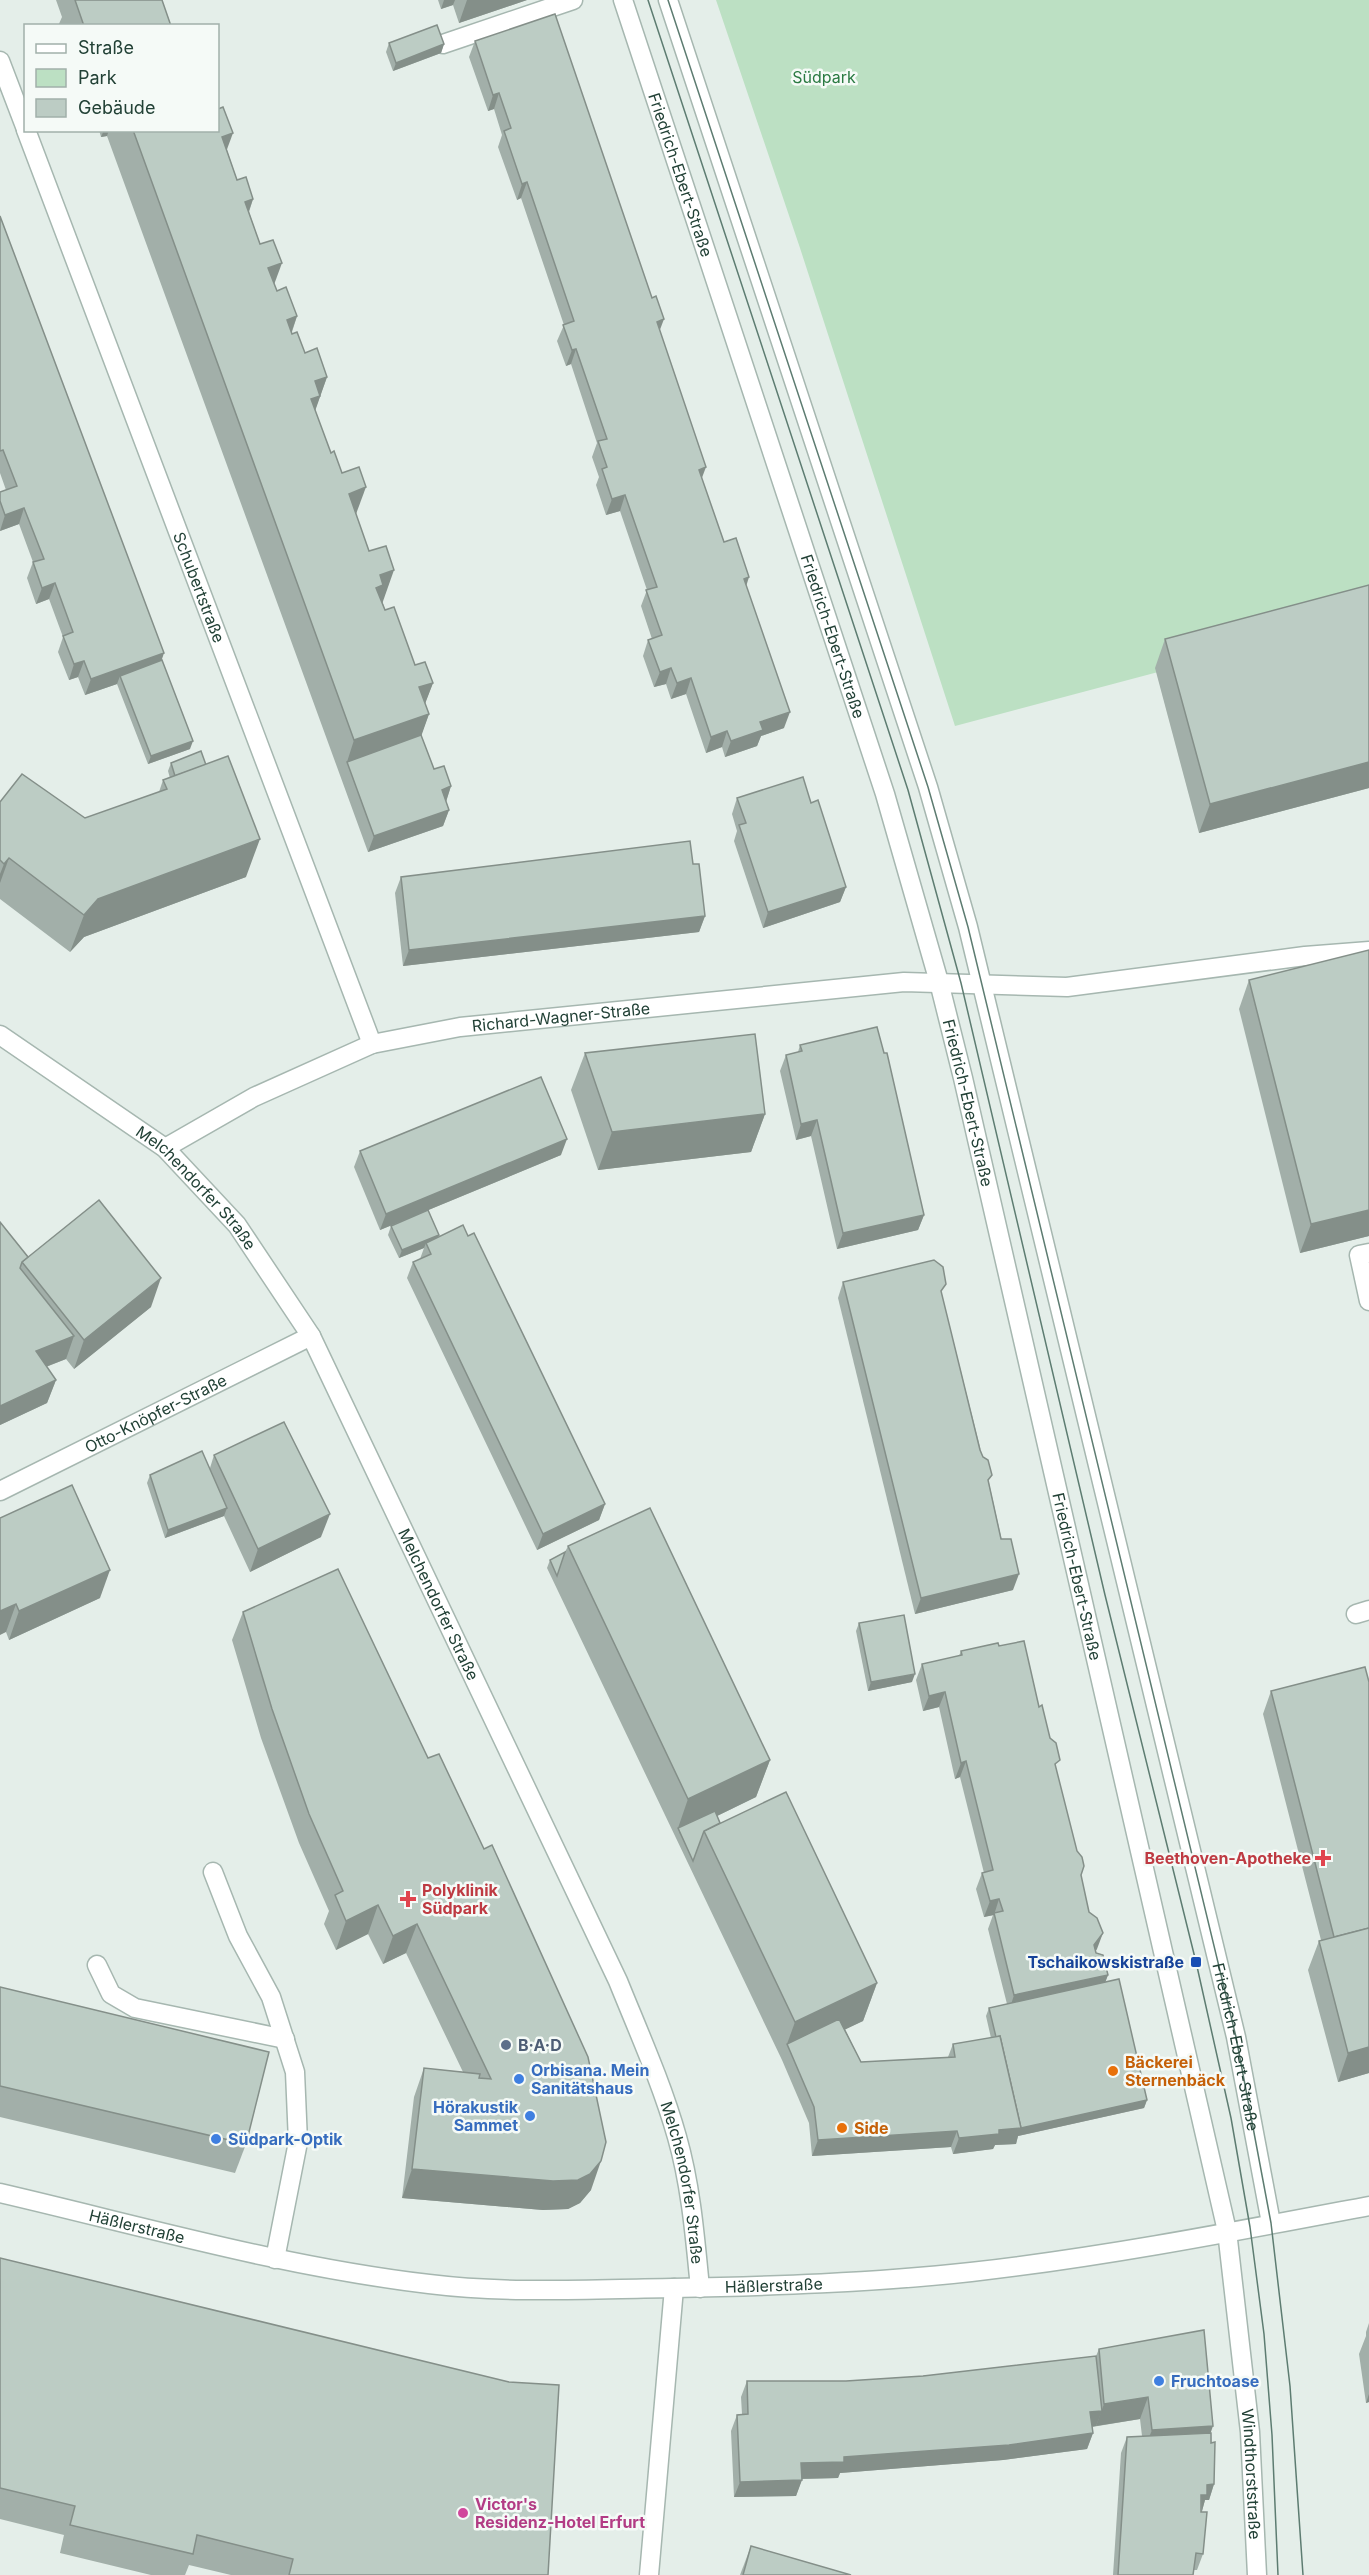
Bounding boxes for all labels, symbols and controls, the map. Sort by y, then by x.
legend [24,24,219,132]
text: Straße [78,37,134,58]
text: Park [78,67,117,88]
park label: Südpark [792,67,856,87]
street label: Friedrich-Ebert-Straße [644,90,717,259]
text: Gebäude [78,97,155,118]
street label: Schubertstraße [169,529,229,645]
street label: Friedrich-Ebert-Straße [797,552,869,721]
street label: Richard-Wagner-Straße [471,998,651,1036]
street label: Friedrich-Ebert-Straße [939,1017,998,1188]
street label: Melchendorfer Straße [132,1121,261,1253]
street label: Otto-Knöpfer-Straße [81,1370,230,1457]
street label: Friedrich-Ebert-Straße [1048,1491,1106,1662]
street label: Melchendorfer Straße [394,1525,483,1683]
place label: Beethoven-Apotheke [1145,1848,1311,1868]
marker: Beethoven-Apotheke [1316,1851,1330,1865]
place label: Polyklinik Südpark [422,1880,498,1918]
marker: Polyklinik Südpark [399,1890,417,1908]
place label: Tschaikowskistraße [1027,1952,1184,1972]
marker: Tschaikowskistraße [1189,1955,1203,1969]
street label: Friedrich-Ebert-Straße [1208,1961,1263,2133]
place label: B·A·D [518,2035,562,2055]
marker: B·A·D [499,2038,513,2052]
place label: Bäckerei Sternenbäck [1125,2052,1226,2090]
place label: Orbisana. Mein Sanitätshaus [531,2060,649,2098]
marker: Bäckerei Sternenbäck [1106,2064,1120,2078]
marker: Orbisana. Mein Sanitätshaus [512,2072,526,2086]
place label: Hörakustik Sammet [433,2097,519,2135]
street label: Melchendorfer Straße [656,2099,708,2265]
marker: Hörakustik Sammet [523,2109,537,2123]
place label: Side [854,2118,888,2138]
marker: Side [835,2121,849,2135]
place label: Südpark-Optik [228,2129,343,2149]
marker: Südpark-Optik [209,2132,223,2146]
street label: Häßlerstraße [87,2205,187,2248]
street label: Häßlerstraße [725,2273,823,2297]
place label: Fruchtoase [1171,2371,1259,2391]
marker: Fruchtoase [1152,2374,1166,2388]
street label: Windthorststraße [1237,2408,1265,2540]
place label: Victor's Residenz-Hotel Erfurt [475,2494,645,2532]
marker: Victor's Residenz-Hotel Erfurt [456,2506,470,2520]

